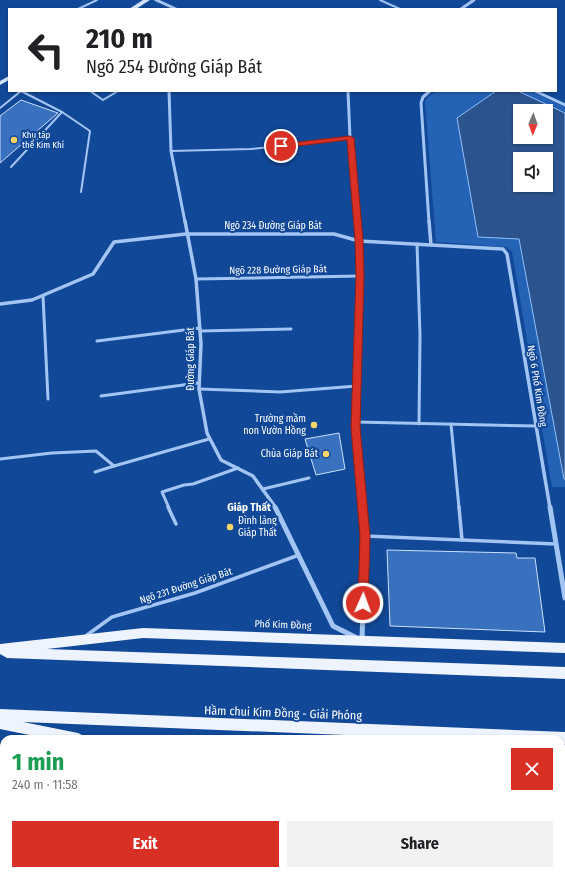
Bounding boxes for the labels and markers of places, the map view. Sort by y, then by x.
pin [264,129,298,163]
place label: Khu tập thể Kim Khí [22,130,65,150]
marker: Khu tập thể Kim Khí [9,135,19,145]
place label: Trường mầm non Vườn Hồng [243,412,306,437]
marker: Trường mầm non Vườn Hồng [309,420,319,430]
place label: Chùa Giáp Bát [261,447,319,460]
marker: Chùa Giáp Bát [321,449,331,459]
place label: Đình làng Giáp Thất [238,514,278,539]
marker: Đình làng Giáp Thất [225,522,235,532]

